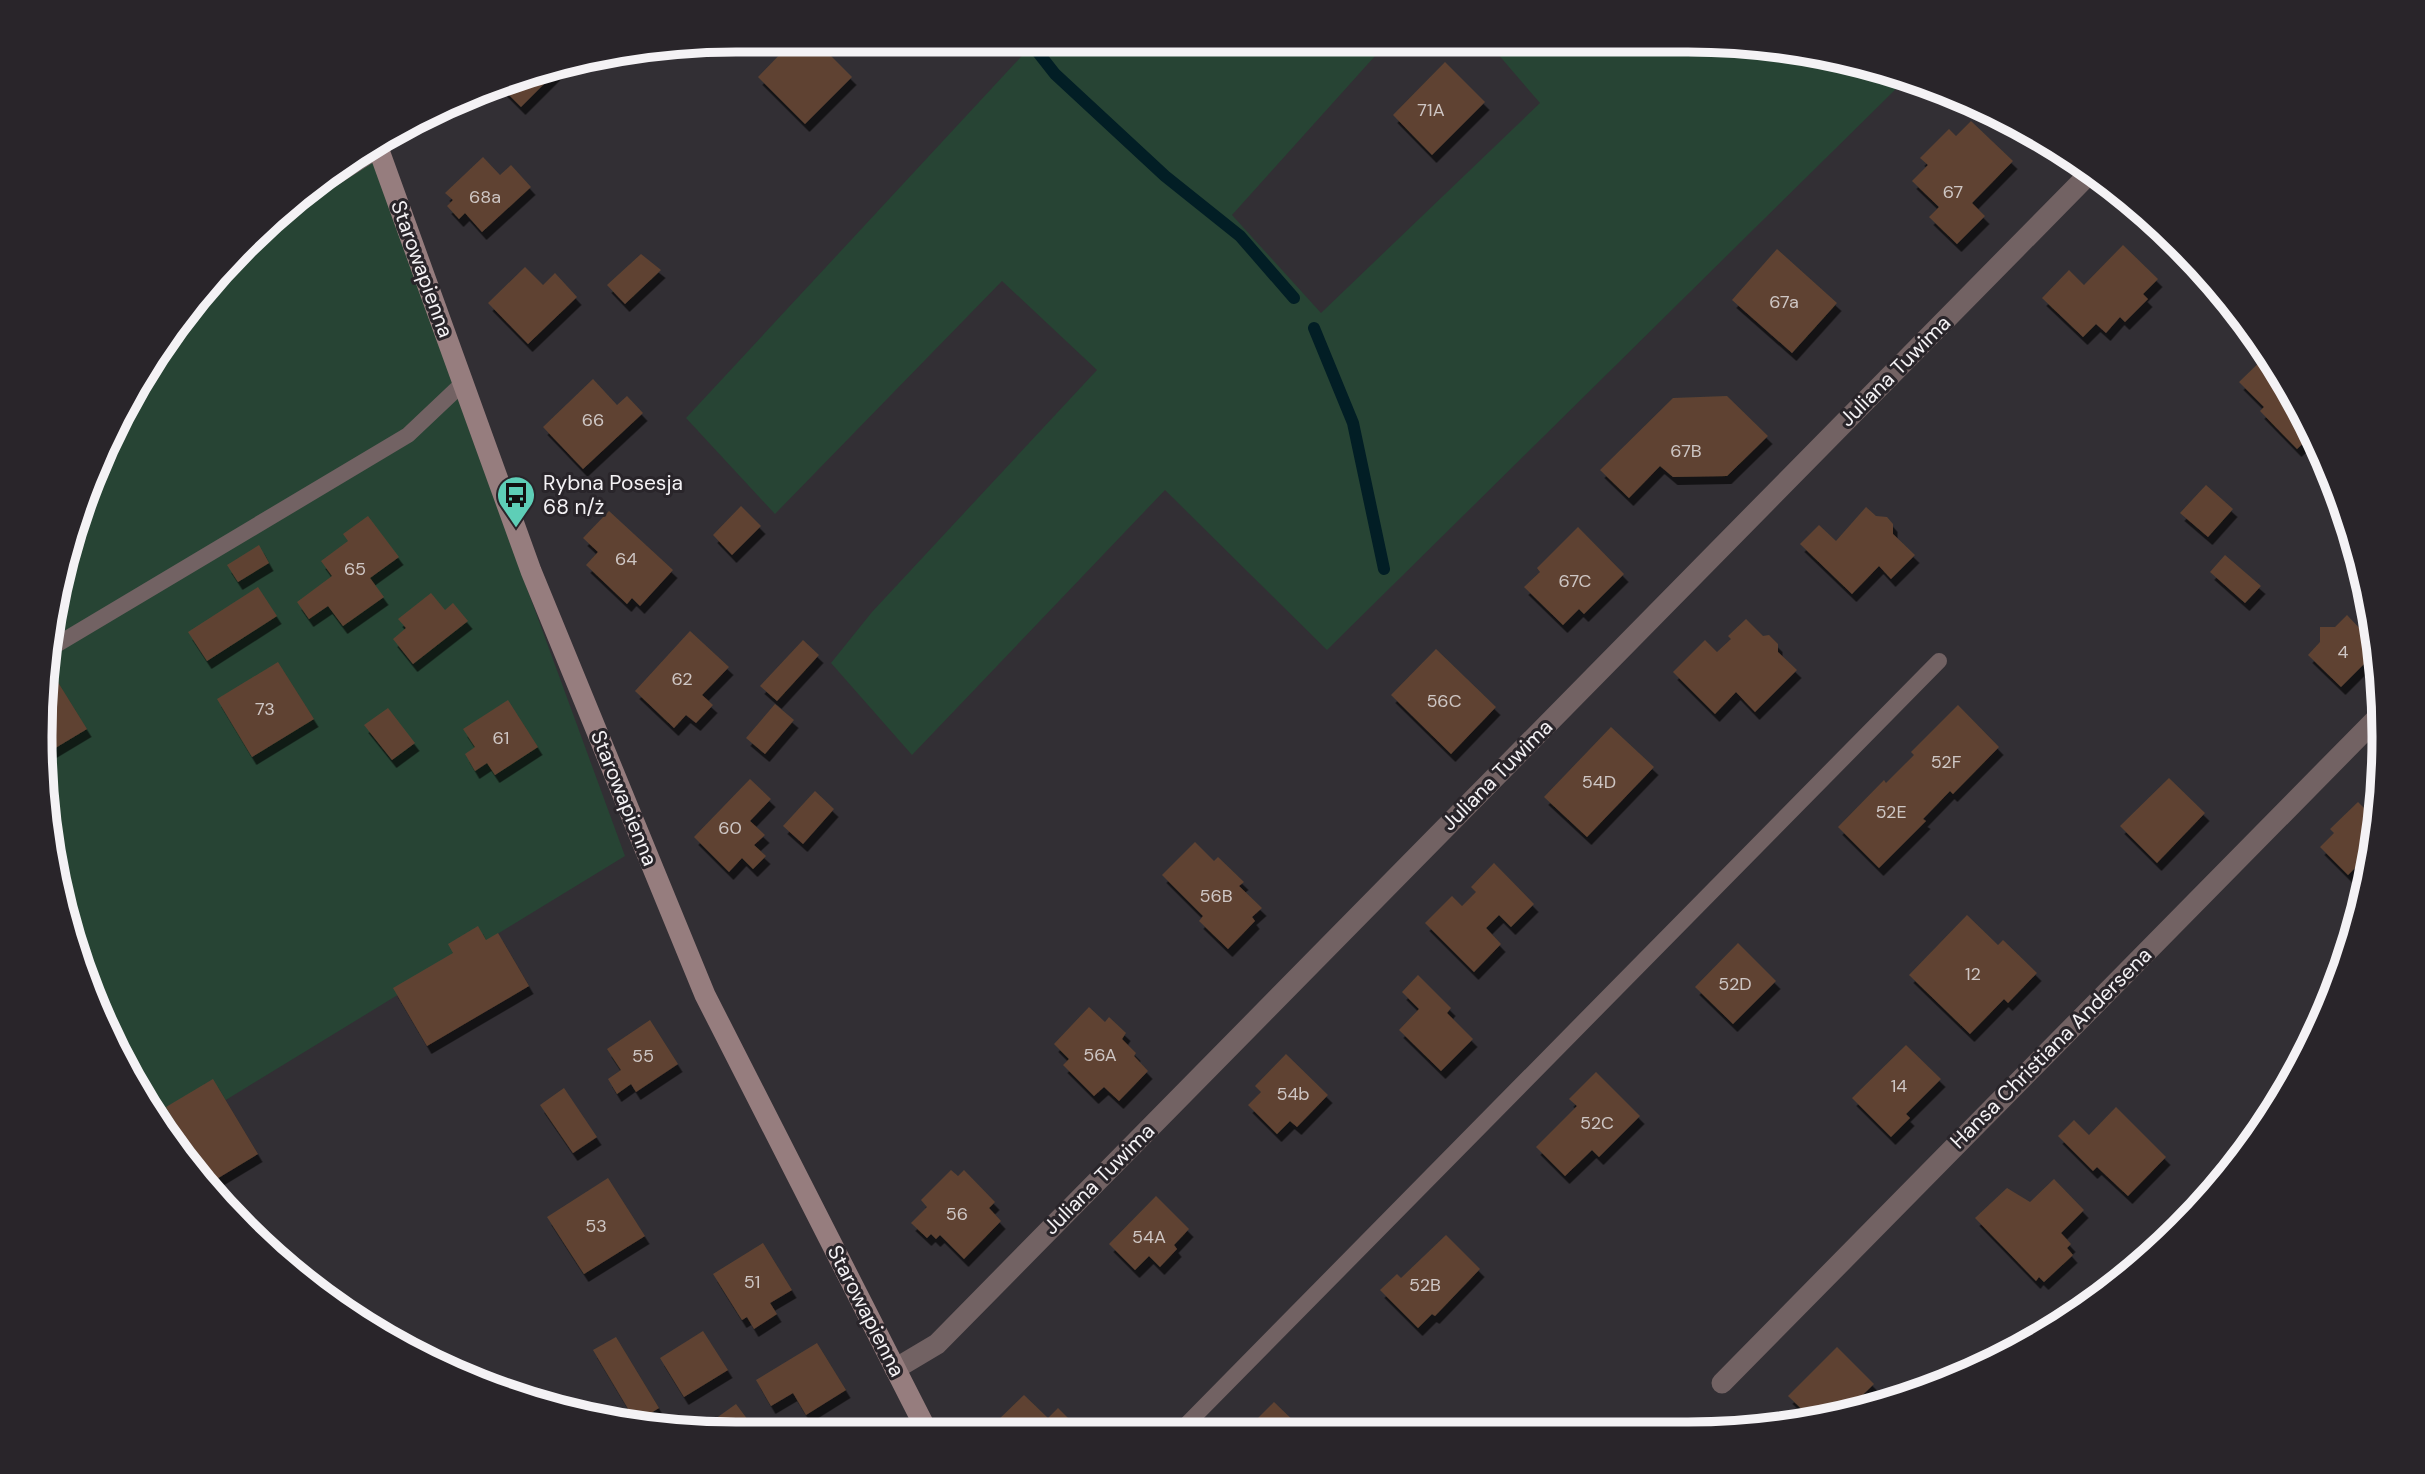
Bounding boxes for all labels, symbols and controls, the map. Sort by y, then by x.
house number: 71A [1417,98,1445,122]
house number: 67 [1943,180,1963,204]
house number: 68a [469,185,501,209]
street label: Starowapienna [384,197,460,341]
house number: 67a [1769,290,1799,314]
street label: Juliana Tuwima [1833,309,1957,433]
house number: 66 [582,408,604,432]
house number: 67B [1670,439,1702,463]
place label: Rybna Posesja 68 n/ż [543,469,683,521]
bus stop icon: Rybna Posesja 68 n/ż [495,474,537,529]
house number: 64 [615,547,637,571]
house number: 65 [344,557,366,581]
house number: 67C [1559,569,1592,593]
house number: 4 [2338,640,2349,664]
house number: 62 [671,667,693,691]
house number: 56C [1426,689,1462,713]
house number: 73 [255,697,275,721]
street label: Juliana Tuwima [1435,713,1559,837]
house number: 61 [493,726,509,750]
street label: Starowapienna [584,726,664,870]
house number: 52F [1931,750,1962,774]
house number: 54D [1582,770,1616,794]
house number: 52E [1875,800,1907,824]
house number: 60 [718,816,742,840]
house number: 56B [1199,884,1233,908]
street label: Hansa Christiana Andersena [1944,941,2158,1155]
house number: 12 [1965,962,1981,986]
house number: 52D [1718,972,1752,996]
house number: 56A [1083,1043,1117,1067]
house number: 55 [632,1044,654,1068]
house number: 14 [1891,1074,1907,1098]
house number: 54b [1276,1082,1310,1106]
house number: 52C [1580,1111,1614,1135]
street label: Juliana Tuwima [1037,1117,1161,1241]
house number: 56 [946,1202,968,1226]
house number: 53 [585,1214,607,1238]
house number: 54A [1132,1225,1166,1249]
street label: Starowapienna [821,1240,911,1382]
house number: 51 [744,1270,760,1294]
house number: 52B [1409,1273,1441,1297]

